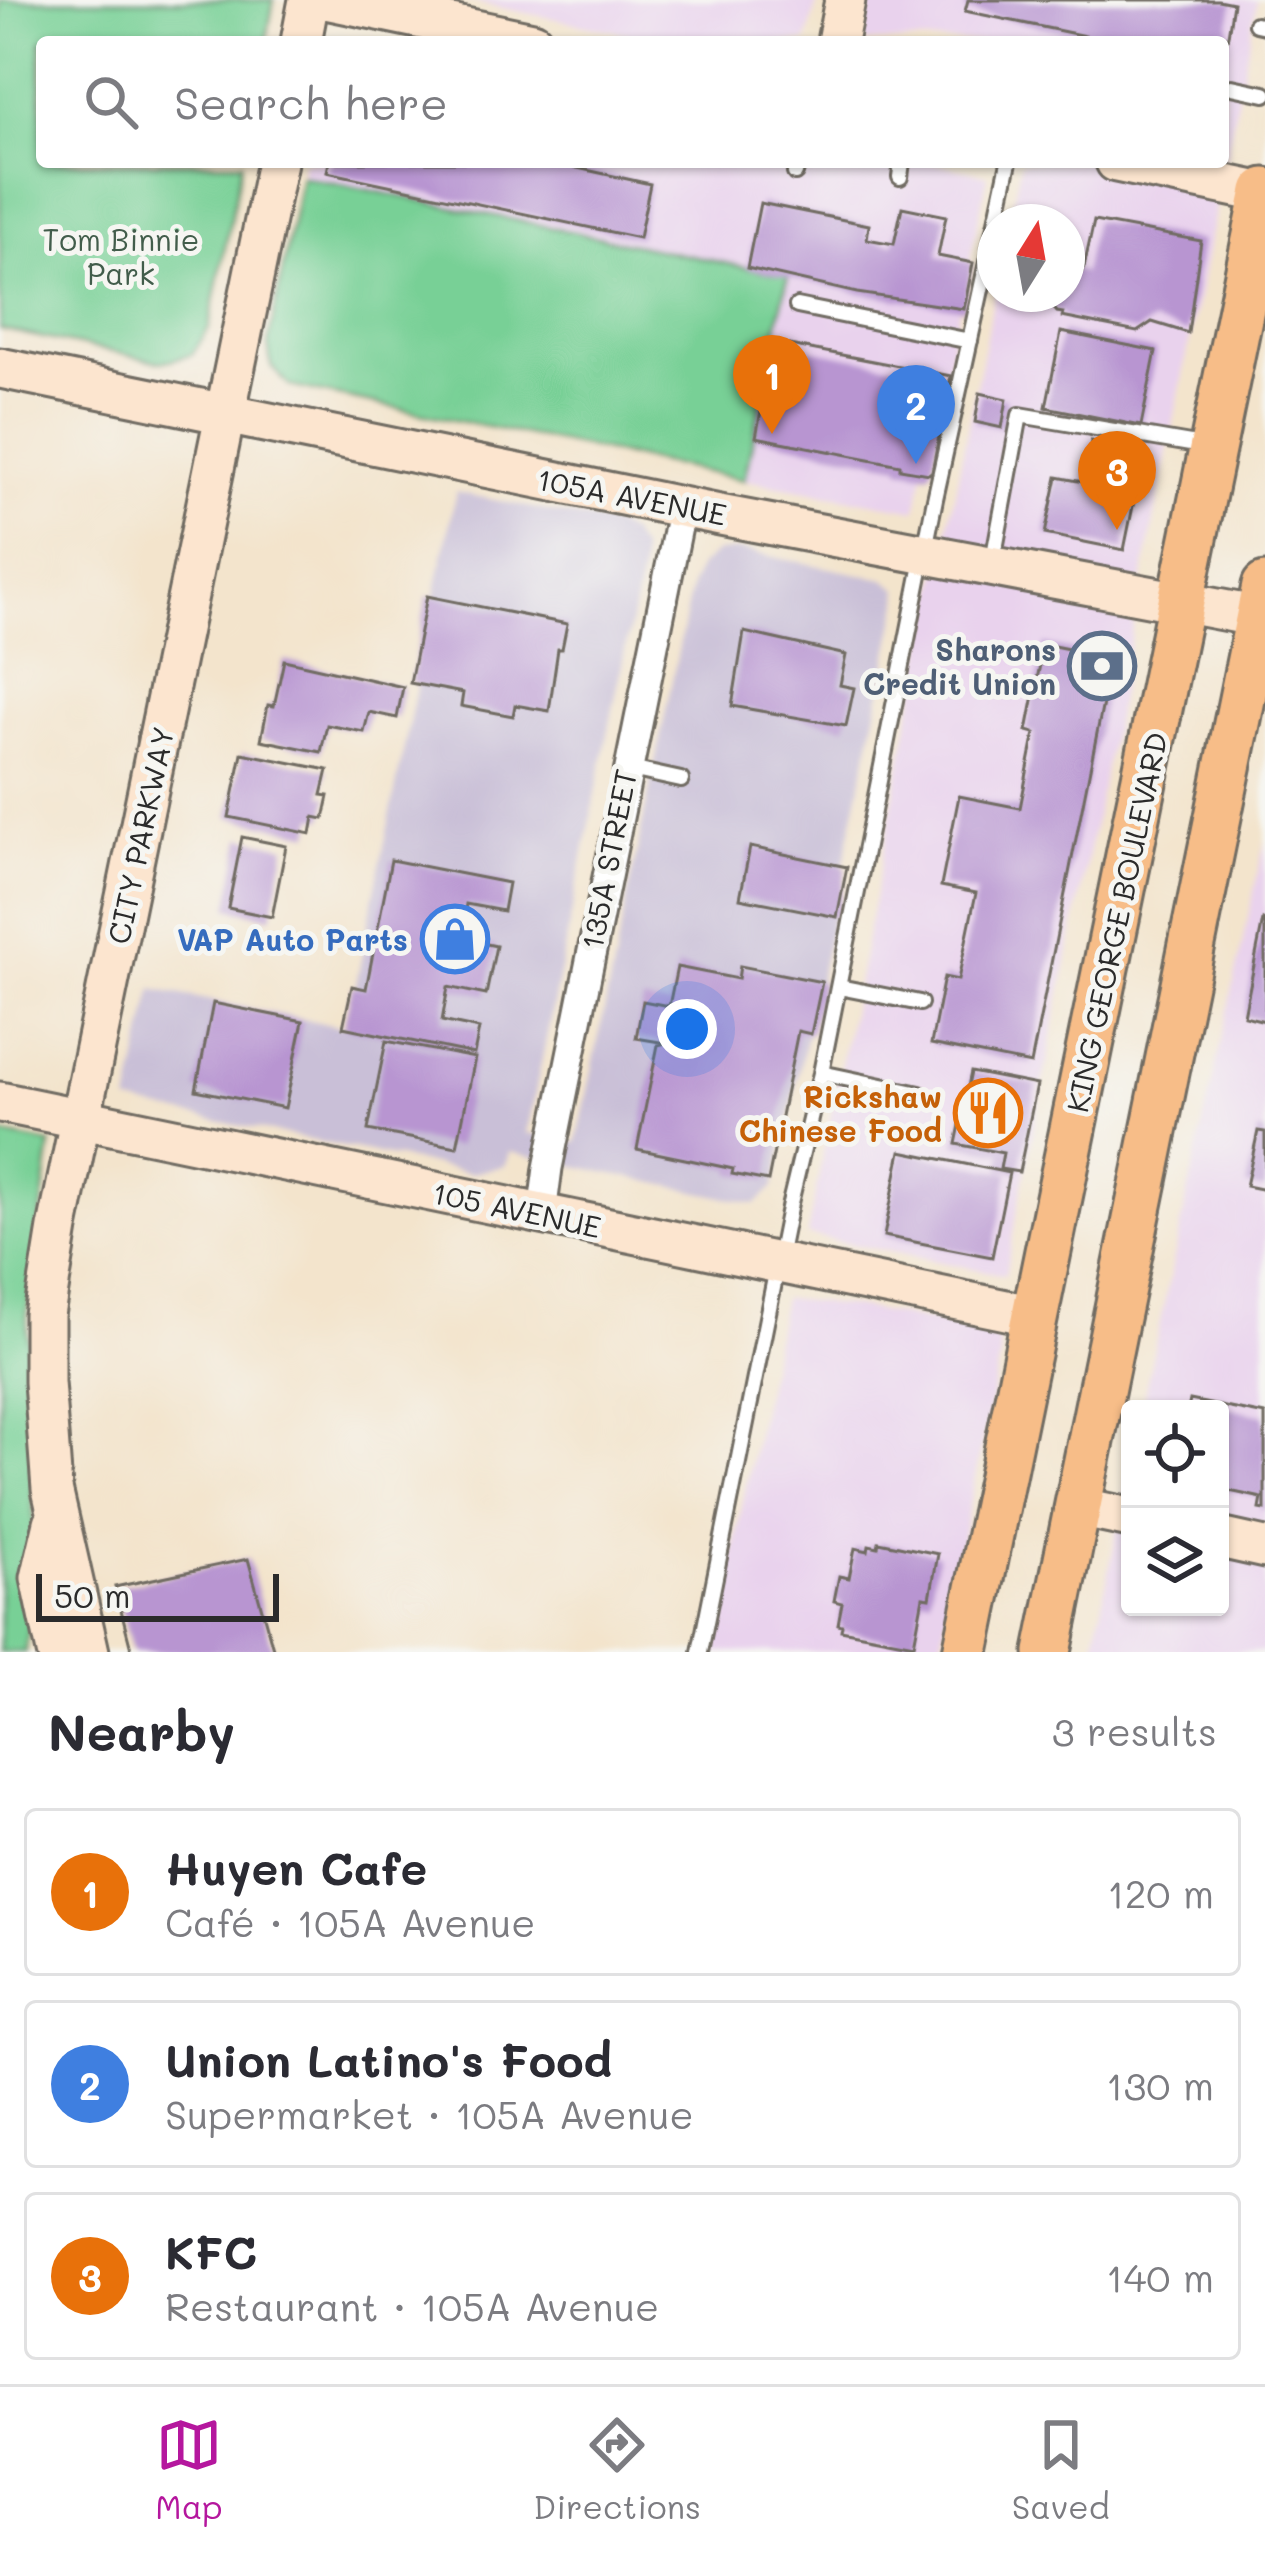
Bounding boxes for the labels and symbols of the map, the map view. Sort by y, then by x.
north arrow [977,204,1085,312]
park label: Tom Binnie Park [43,219,199,293]
pin: 1 [733,335,811,434]
pin: 2 [877,365,955,464]
pin: 3 [1078,431,1156,530]
street label: 105A AVENUE [534,458,730,534]
place label: Sharons Credit Union [863,629,1056,703]
bank icon: Sharons Credit Union [1067,631,1137,701]
street label: CITY PARKWAY [97,723,183,947]
street label: KING GEORGE BOULEVARD [1056,728,1176,1116]
street label: 135A STREET [571,765,645,953]
shop icon: VAP Auto Parts [420,904,490,974]
place label: VAP Auto Parts [177,919,408,959]
your location [657,999,717,1059]
place label: Rickshaw Chinese Food [739,1076,942,1150]
restaurant icon: Rickshaw Chinese Food [953,1078,1023,1148]
street label: 105 AVENUE [429,1172,605,1246]
scale bar [36,1568,279,1621]

